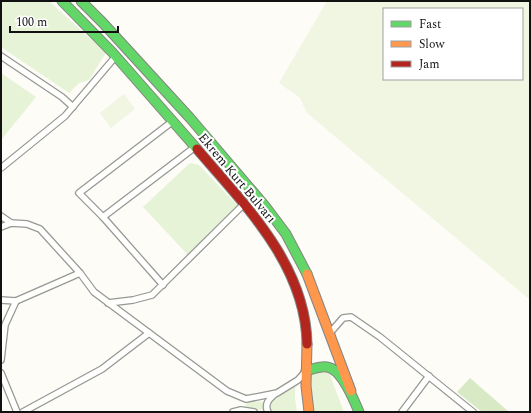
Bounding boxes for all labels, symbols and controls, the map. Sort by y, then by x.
scale bar [10,8,118,34]
legend [383,8,523,80]
text: 100 m [16,13,47,32]
text: Fast [419,15,441,34]
text: Slow [419,35,445,54]
text: Jam [419,55,440,74]
street label: Ekrem Kurt Bulvarı [193,129,281,227]

